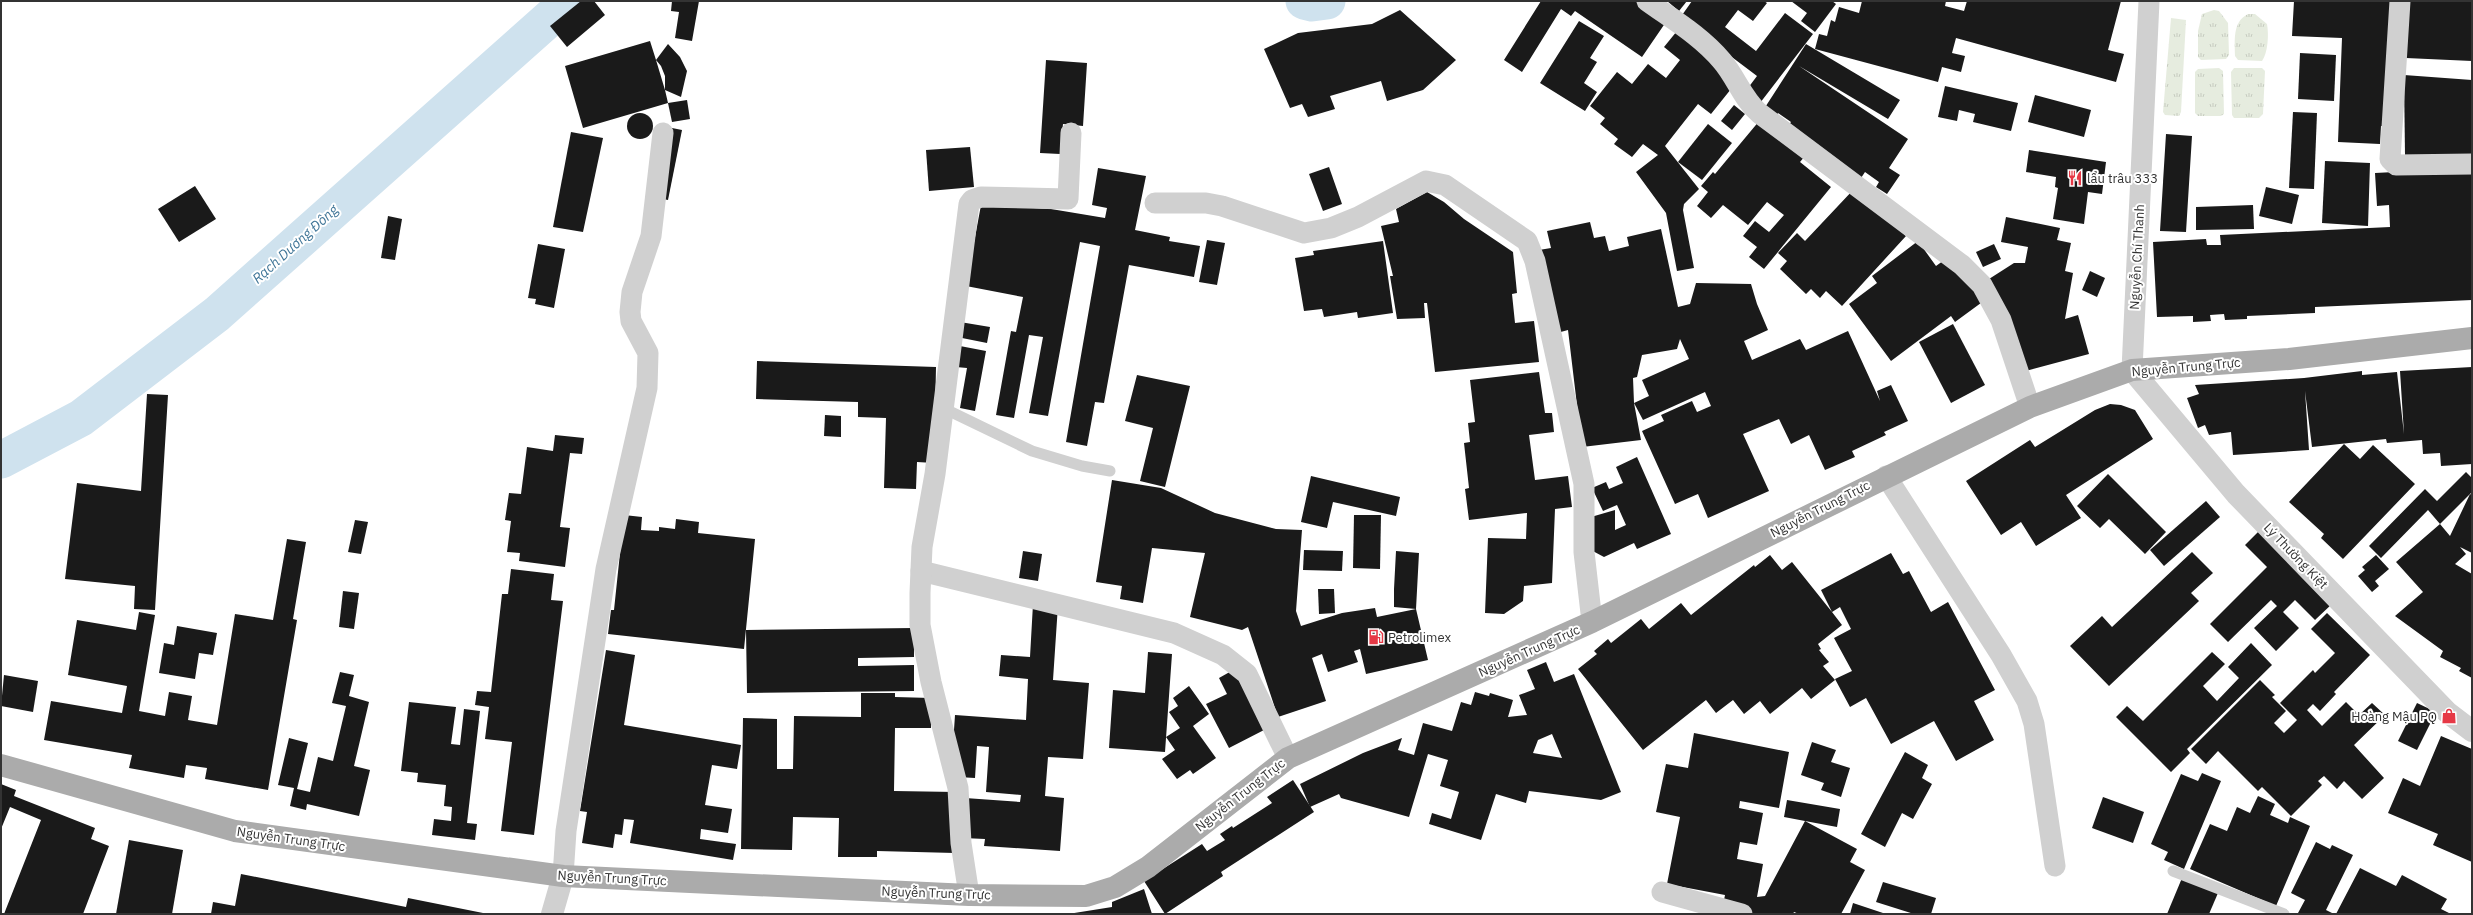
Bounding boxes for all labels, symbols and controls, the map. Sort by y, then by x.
restaurant icon: lẩu trâu 333 [2066,169,2084,187]
place label: lẩu trâu 333 [2087,170,2158,187]
water label: Rạch Dương Đông [248,200,342,287]
street label: Nguyễn Chí Thanh [2126,204,2148,310]
street label: Nguyễn Trung Trực [2131,354,2242,380]
street label: Nguyễn Trung Trực [1767,476,1873,541]
street label: Lý Thường Kiệt [2260,519,2332,593]
street label: Nguyễn Trung Trực [1476,621,1583,681]
fuel station icon: Petrolimex [1367,628,1385,646]
place label: Petrolimex [1388,629,1451,646]
shop icon: Hoàng Mậu PQ [2440,707,2458,725]
place label: Hoàng Mậu PQ [2351,708,2437,725]
street label: Nguyễn Trung Trực [1192,754,1289,835]
street label: Nguyễn Trung Trực [236,823,347,855]
street label: Nguyễn Trung Trực [557,867,667,889]
street label: Nguyễn Trung Trực [881,883,991,903]

